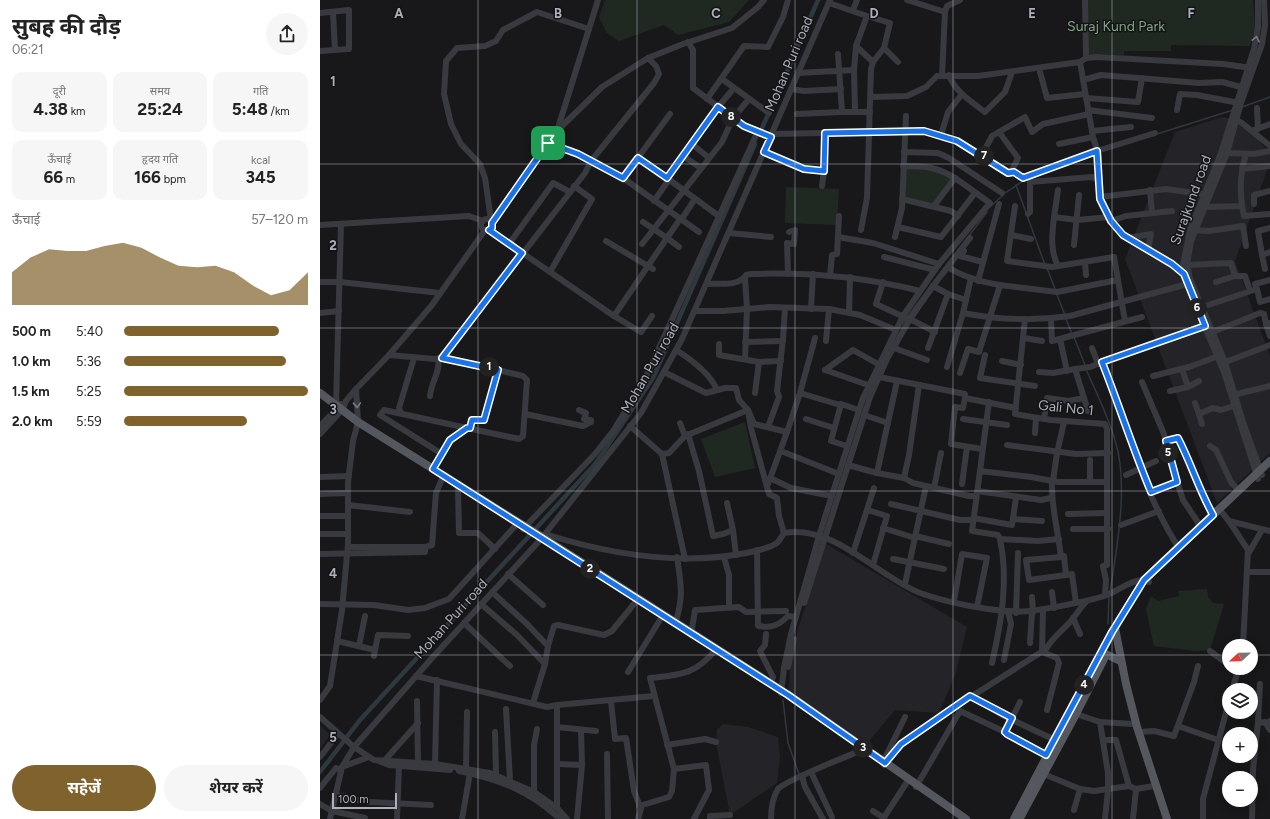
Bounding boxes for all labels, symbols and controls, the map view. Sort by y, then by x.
text: A [394,6,404,21]
text: B [554,6,562,21]
text: C [711,6,721,21]
text: D [869,6,879,21]
text: E [1028,6,1036,21]
text: F [1187,6,1195,21]
text: सुबह की दौड़ [12,13,121,40]
button: share [266,13,308,55]
street label: Mohan Puri road [761,14,817,114]
park label: Suraj Kund Park [1067,18,1165,35]
one-way arrow [1252,36,1260,42]
text: 06:21 [12,42,44,57]
text: 1 [330,74,336,89]
text: दूरी [53,85,66,98]
text: समय [150,85,170,98]
text: गति [253,85,268,98]
text: 4.38 [33,99,68,119]
text: 25:24 [137,99,183,119]
text: 5:48 [232,99,268,119]
text: km [68,105,85,118]
text: /km [268,105,290,118]
pin: 8 [721,107,741,127]
text: 8 [728,110,734,123]
pin [531,126,565,160]
icon: arrive [537,132,559,154]
pin: 7 [974,146,994,166]
text: 7 [981,149,987,162]
text: ऊँचाई [47,153,71,166]
text: हृदय गति [142,153,178,166]
street label: Surajkund road [1167,153,1215,247]
text: kcal [251,154,270,167]
text: 66 [43,167,63,187]
text: 166 [134,167,161,187]
text: 345 [246,167,276,187]
text: m [63,173,75,186]
text: bpm [161,173,186,186]
text: ऊँचाई [12,212,40,227]
text: 57–120 m [251,212,308,227]
text: 2 [329,238,337,253]
pin: 6 [1187,298,1207,318]
text: 6 [1194,301,1200,314]
street label: Mohan Puri road [617,320,683,416]
text: 500 m [12,324,51,339]
text: 5:40 [76,324,103,339]
text: 1.0 km [12,354,51,369]
text: 5:36 [76,354,101,369]
pin: 1 [479,357,499,377]
text: 1 [487,360,491,373]
text: 1.5 km [12,384,50,399]
text: 5:25 [76,384,102,399]
street label: Gali No 1 [1037,397,1095,419]
text: 3 [329,402,337,417]
one-way arrow [353,402,361,408]
text: 2.0 km [12,414,53,429]
text: 5:59 [76,414,102,429]
pin: 5 [1158,443,1178,463]
text: 5 [1165,446,1171,459]
pin: 2 [580,559,600,579]
text: 2 [587,562,593,575]
text: 4 [329,566,337,581]
street label: Mohan Puri road [411,576,491,662]
north arrow [1222,639,1258,675]
map controls [1222,639,1258,807]
pin: 4 [1074,675,1094,695]
text: 4 [1081,678,1087,691]
button: layers [1222,683,1258,719]
button: + [1222,727,1258,763]
text: 5 [329,730,337,745]
pin: 3 [853,738,873,758]
text: 3 [860,741,866,754]
button: सहेजें [12,765,156,811]
button: शेयर करें [164,765,308,811]
button: − [1222,771,1258,807]
scale bar [332,791,397,810]
text: 100 m [338,793,369,806]

